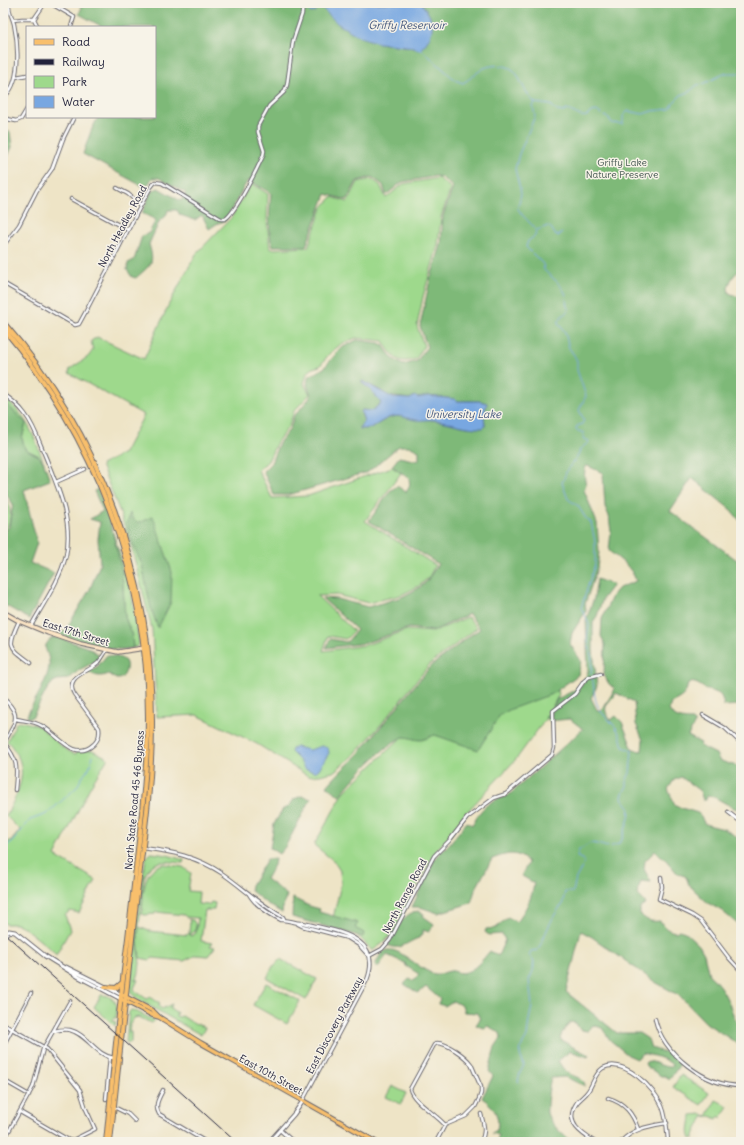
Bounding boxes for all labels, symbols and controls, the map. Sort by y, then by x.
water label: Griffy Reservoir [368,18,447,32]
legend [26,26,156,118]
text: Road [62,34,90,49]
text: Railway [62,54,105,69]
text: Park [62,74,87,89]
text: Water [62,94,95,109]
park label: Griffy Lake Nature Preserve [586,156,658,181]
street label: North Headley Road [95,183,150,270]
water label: University Lake [425,407,502,421]
street label: East 17th Street [41,616,111,649]
street label: North State Road 45 46 Bypass [122,729,147,870]
street label: North Range Road [379,857,430,936]
street label: East Discovery Parkway [303,974,366,1076]
street label: East 10th Street [237,1052,305,1098]

